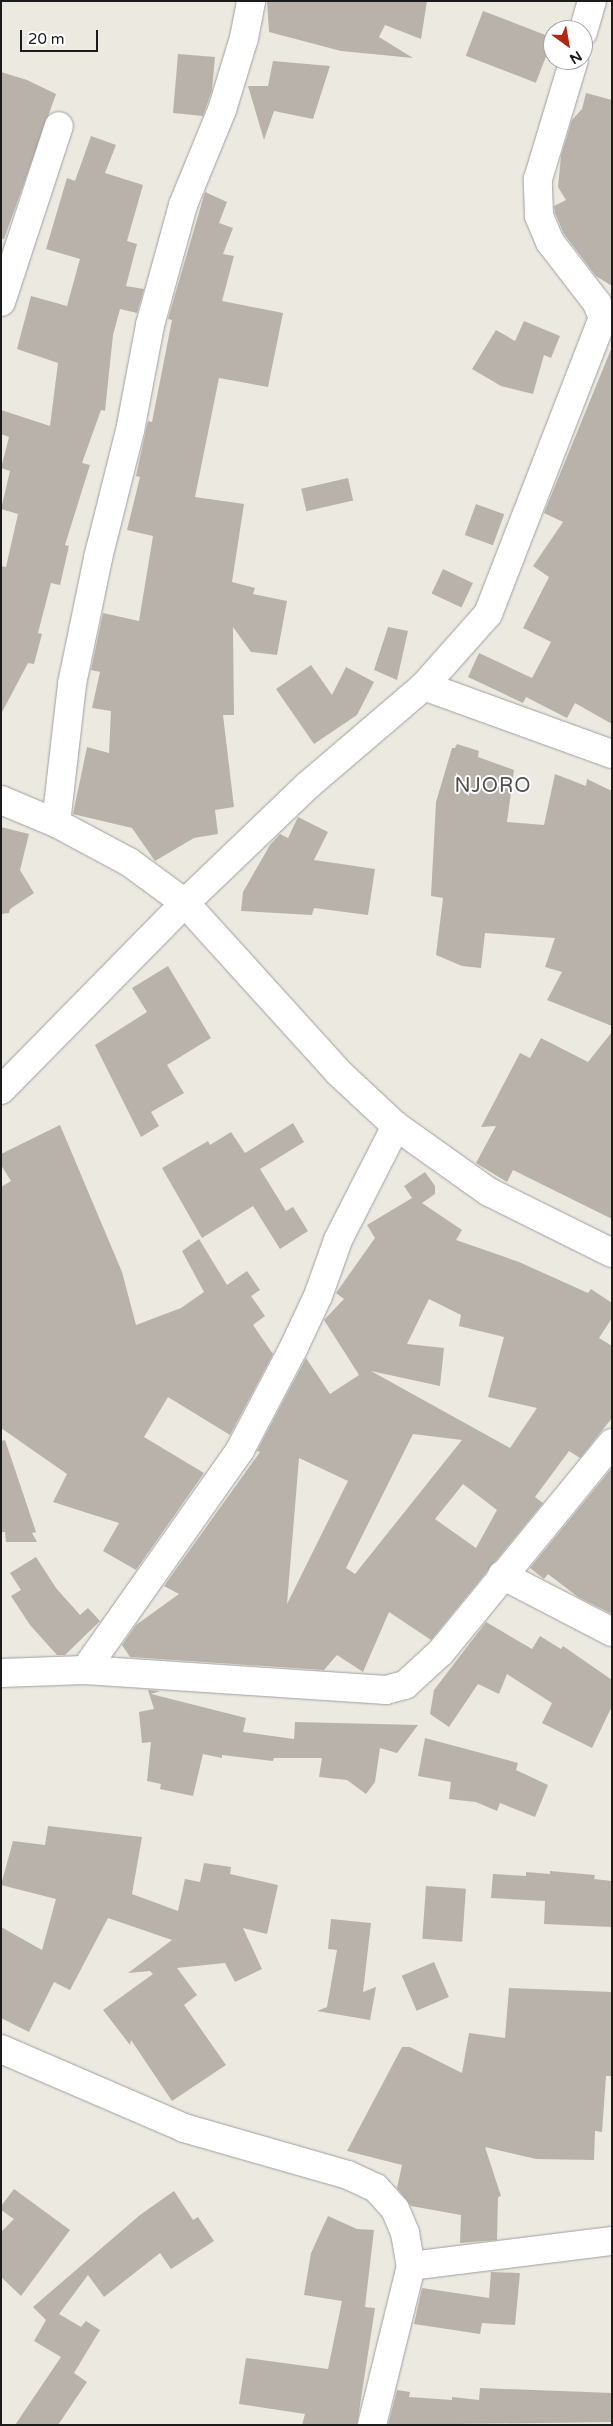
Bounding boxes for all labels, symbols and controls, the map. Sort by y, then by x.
scale bar [22,20,100,52]
north arrow [543,20,593,70]
text: 20 m [28,30,65,48]
text: N [566,47,585,67]
district label: NJORO [454,774,532,798]

